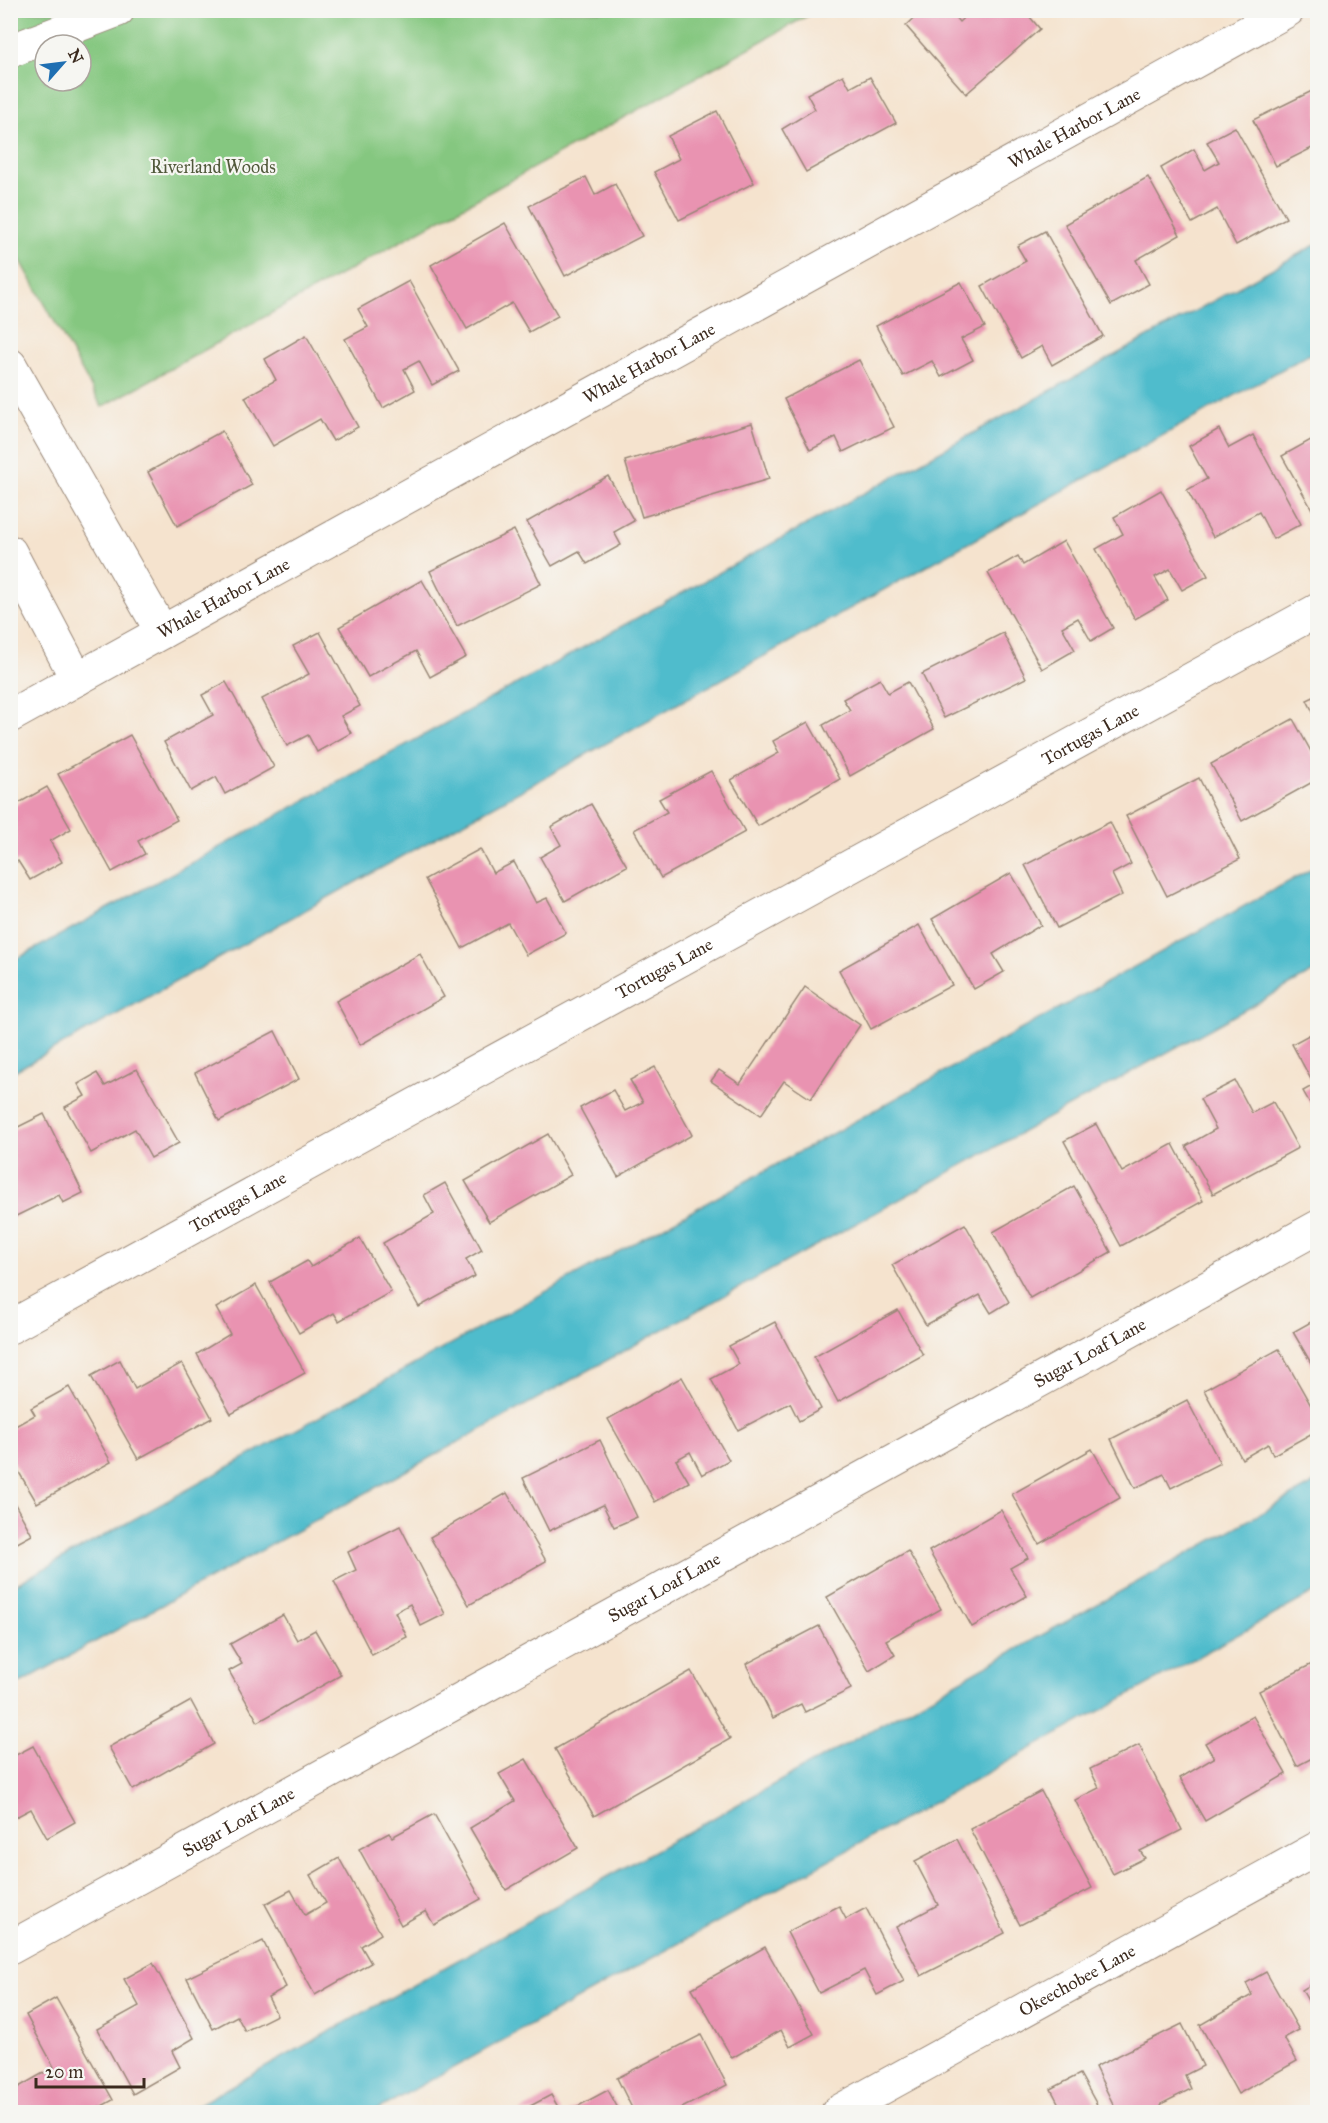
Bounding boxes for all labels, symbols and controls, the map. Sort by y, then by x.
north arrow [33,33,93,93]
text: N [64,46,88,67]
street label: Whale Harbor Lane [1004,83,1144,173]
park label: Riverland Woods [150,156,276,178]
street label: Whale Harbor Lane [579,318,719,408]
street label: Whale Harbor Lane [154,553,294,643]
street label: Tortugas Lane [1038,699,1143,770]
street label: Tortugas Lane [612,933,717,1004]
street label: Tortugas Lane [186,1167,290,1237]
street label: Sugar Loaf Lane [1030,1313,1150,1393]
street label: Sugar Loaf Lane [604,1548,724,1627]
street label: Sugar Loaf Lane [179,1782,299,1862]
street label: Okeechobee Lane [1015,1940,1139,2021]
scale bar [36,2051,144,2089]
text: 20 m [45,2061,83,2083]

